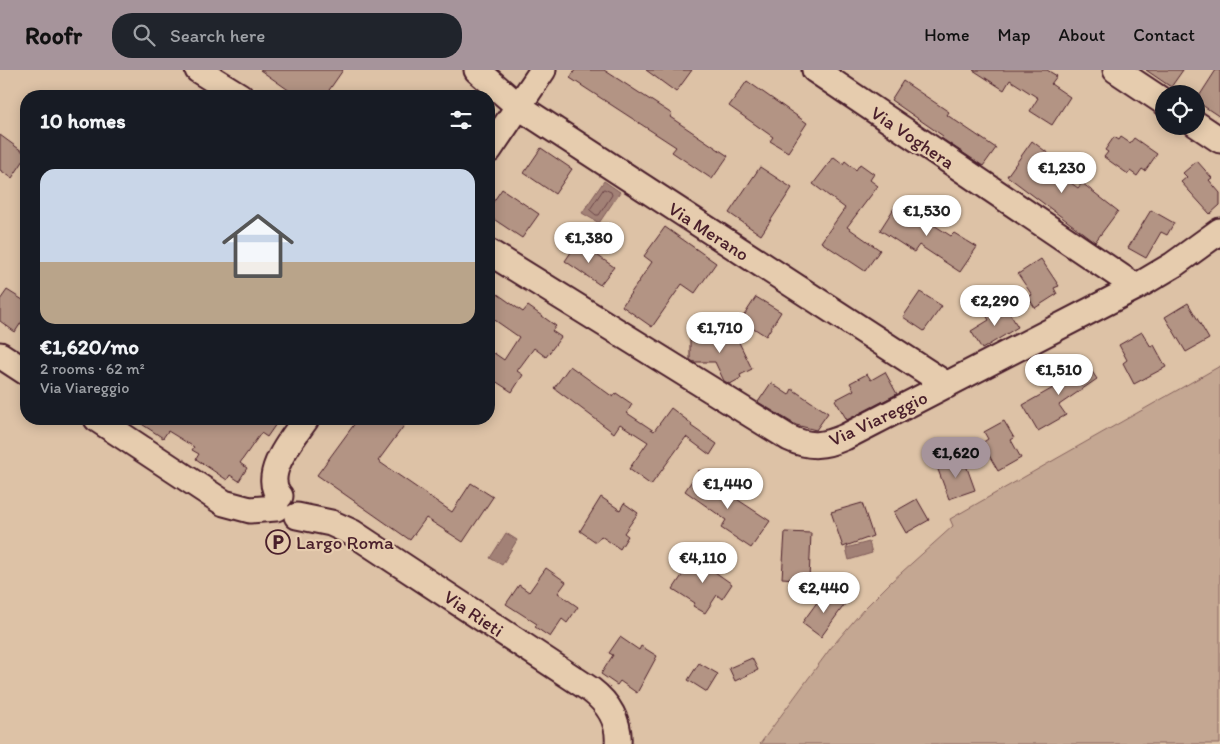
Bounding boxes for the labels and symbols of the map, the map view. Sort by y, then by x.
street label: Via Voghera [867,101,959,174]
pin: €1,230 [1021,152,1103,194]
pin: €1,530 [886,194,968,237]
street label: Via Merano [664,197,753,266]
pin: €1,380 [548,222,630,264]
pin: €2,290 [954,284,1036,327]
pin: €1,710 [679,312,761,354]
pin: €1,510 [1018,354,1100,396]
street label: Via Viareggio [825,386,931,451]
pin: €1,620 [915,436,997,479]
pin: €1,440 [687,468,769,510]
parking icon: Largo Roma [265,529,291,555]
place label: Largo Roma [296,531,394,554]
pin: €4,110 [662,542,744,584]
pin: €2,440 [783,572,865,614]
street label: Via Rieti [439,585,508,642]

